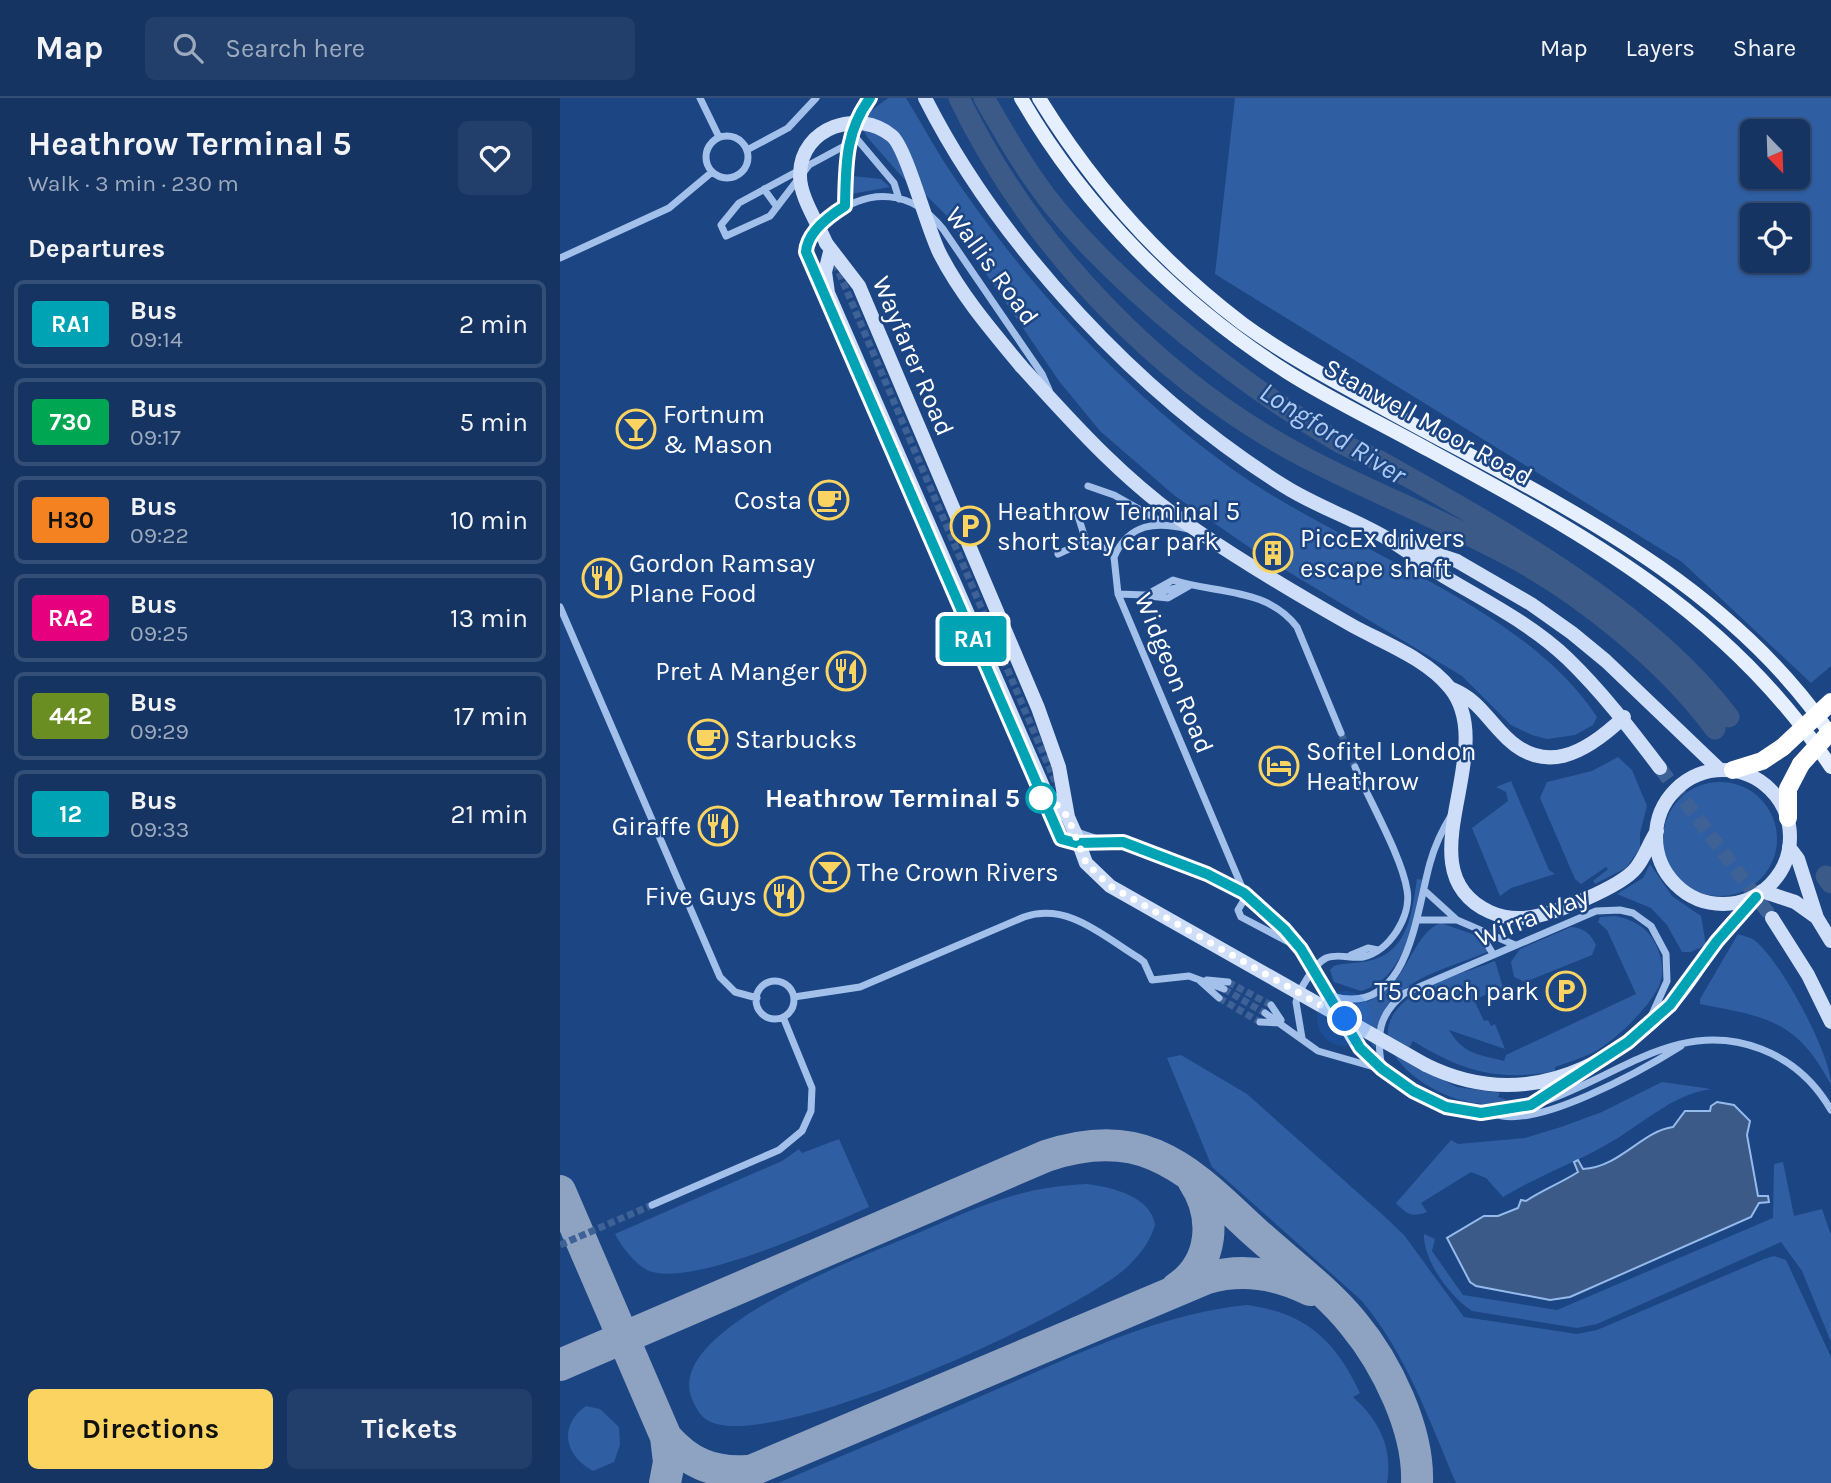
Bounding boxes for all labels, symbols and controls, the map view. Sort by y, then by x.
search box [145,17,635,80]
text: Map [35,29,103,67]
icon: search [169,29,207,67]
text: Search here [225,33,365,64]
text: Map [1540,34,1588,62]
text: Layers [1626,34,1695,62]
text: Share [1733,34,1796,62]
north arrow [1740,119,1810,189]
map controls [1740,119,1810,273]
button: heart [458,121,532,195]
text: Heathrow Terminal 5 [28,125,352,163]
text: Walk · 3 min · 230 m [28,170,239,197]
street label: Wallis Road [939,201,1045,331]
button: locate [1740,203,1810,273]
text: Departures [28,233,165,264]
street label: Wayfarer Road [865,272,961,440]
text: Bus [130,295,177,326]
text: 2 min [459,309,528,340]
text: RA1 [51,310,90,338]
text: 09:14 [130,326,183,353]
street label: Stanwell Moor Road [1318,352,1538,492]
water label: Longford River [1254,375,1413,492]
text: Bus [130,393,177,424]
place label: Fortnum & Mason [663,399,773,460]
text: 5 min [459,407,528,438]
text: 730 [49,408,92,436]
bar icon: Fortnum & Mason [615,408,657,450]
text: 09:17 [130,424,181,451]
cafe icon: Costa [808,479,850,521]
place label: Costa [734,485,802,516]
text: Bus [130,491,177,522]
place label: Heathrow Terminal 5 short stay car park [997,496,1240,557]
text: 10 min [450,505,528,536]
parking icon: Heathrow Terminal 5 short stay car park [949,505,991,547]
text: H30 [47,506,94,534]
text: 09:22 [130,522,189,549]
place label: PiccEx drivers escape shaft [1300,523,1465,584]
building icon: PiccEx drivers escape shaft [1252,532,1294,574]
place label: Gordon Ramsay Plane Food [629,548,815,609]
restaurant icon: Gordon Ramsay Plane Food [581,557,623,599]
street label: Widgeon Road [1128,588,1220,758]
text: Bus [130,589,177,620]
text: 13 min [450,603,528,634]
text: RA2 [48,604,93,632]
line badge: RA1 [933,616,1013,662]
text: 09:25 [130,620,189,647]
text: RA1 [953,625,993,653]
restaurant icon: Pret A Manger [825,650,867,692]
place label: Pret A Manger [655,656,820,687]
text: Bus [130,687,177,718]
text: 17 min [453,701,528,732]
text: 442 [49,702,92,730]
text: 09:29 [130,718,189,745]
cafe icon: Starbucks [687,718,729,760]
place label: Starbucks [735,724,857,755]
place label: Sofitel London Heathrow [1306,736,1477,797]
hotel icon: Sofitel London Heathrow [1258,745,1300,787]
place label: Heathrow Terminal 5 [765,783,1020,814]
marker: Heathrow Terminal 5 [1026,783,1056,813]
text: Bus [130,785,177,816]
text: 21 min [450,799,528,830]
text: 12 [59,800,82,828]
restaurant icon: Giraffe [697,805,739,847]
place label: Giraffe [612,811,691,842]
text: 09:33 [130,816,189,843]
bar icon: The Crown Rivers [809,851,851,893]
place label: The Crown Rivers [857,857,1059,888]
restaurant icon: Five Guys [763,875,805,917]
street label: Wirra Way [1471,880,1593,954]
place label: Five Guys [645,881,757,912]
parking icon: T5 coach park [1545,970,1587,1012]
place label: T5 coach park [1374,976,1539,1007]
your location [1327,1001,1362,1036]
button: Directions [28,1389,273,1469]
button: Tickets [287,1389,532,1469]

